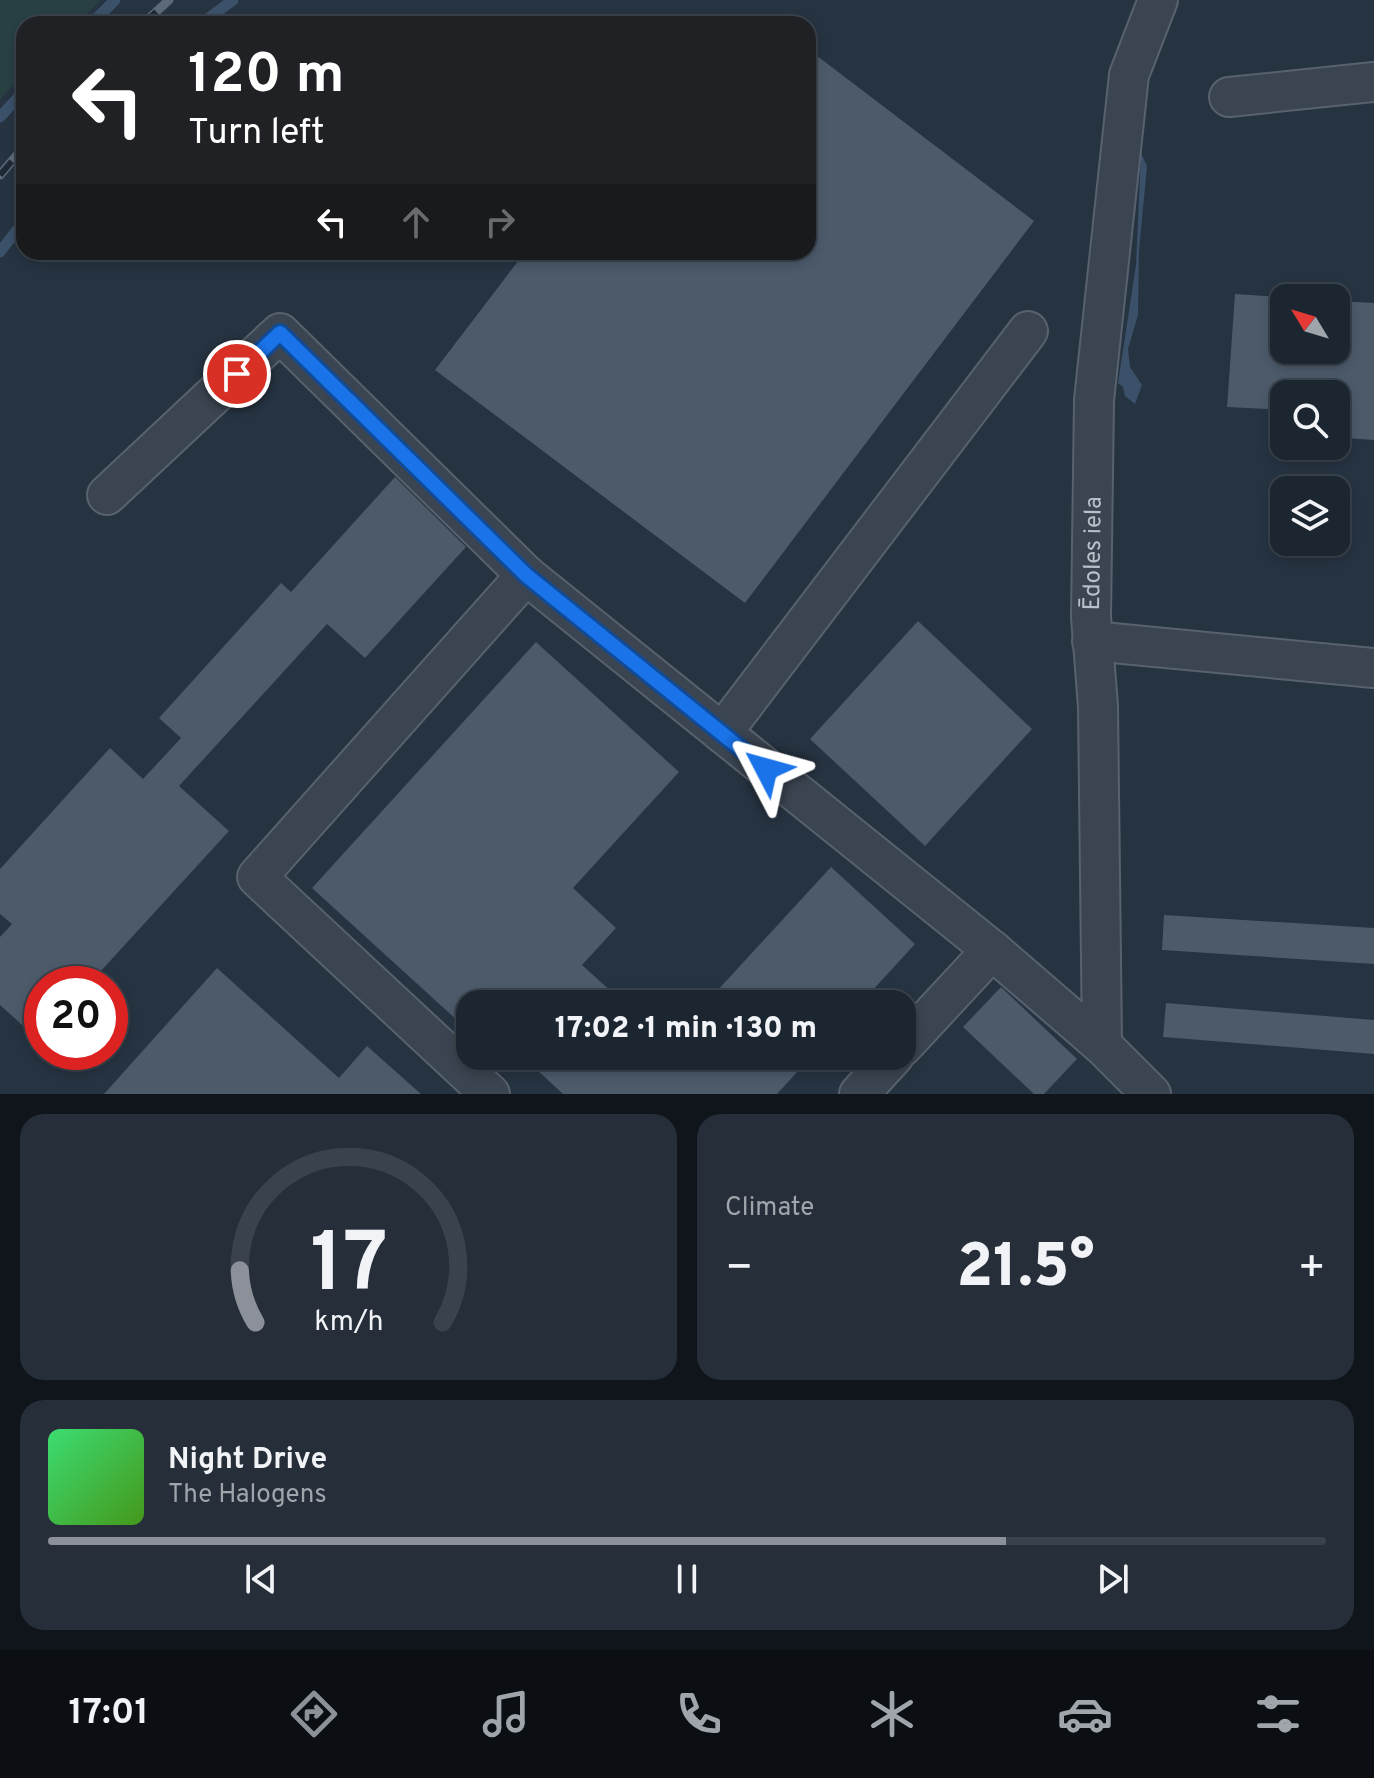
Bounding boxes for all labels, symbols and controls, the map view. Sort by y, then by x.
text: 120 m [188,42,345,112]
icon: left [56,48,160,152]
text: Turn left [188,111,325,157]
icon: left [310,200,354,244]
icon: ahead [394,200,438,244]
icon: right [478,200,522,244]
north arrow [1270,284,1350,364]
map controls [1270,284,1350,556]
pin [203,340,271,408]
icon: arrive [215,352,259,396]
button: search [1270,380,1350,460]
button: layers [1270,476,1350,556]
street label: Ēdoles iela [1077,496,1110,611]
position arrow [724,727,808,811]
speed limit sign: 20 [24,966,128,1070]
text: 17:02 · 1 min · 130 m [555,1011,817,1048]
text: Climate [725,1192,814,1225]
text: 17 [310,1216,387,1321]
text: 21.5° [956,1232,1095,1308]
text: − [725,1242,753,1298]
text: + [1298,1242,1326,1298]
text: km/h [314,1305,383,1341]
text: Night Drive [168,1442,327,1479]
text: The Halogens [168,1479,327,1512]
icon: previous [239,1557,283,1601]
icon: pause [665,1557,709,1601]
icon: next [1091,1557,1135,1601]
icon: directions [286,1686,342,1742]
icon: music [478,1686,534,1742]
icon: phone [671,1686,727,1742]
icon: climate [864,1686,920,1742]
icon: car [1057,1686,1113,1742]
icon: filters [1250,1686,1306,1742]
text: 17:01 [68,1691,149,1737]

